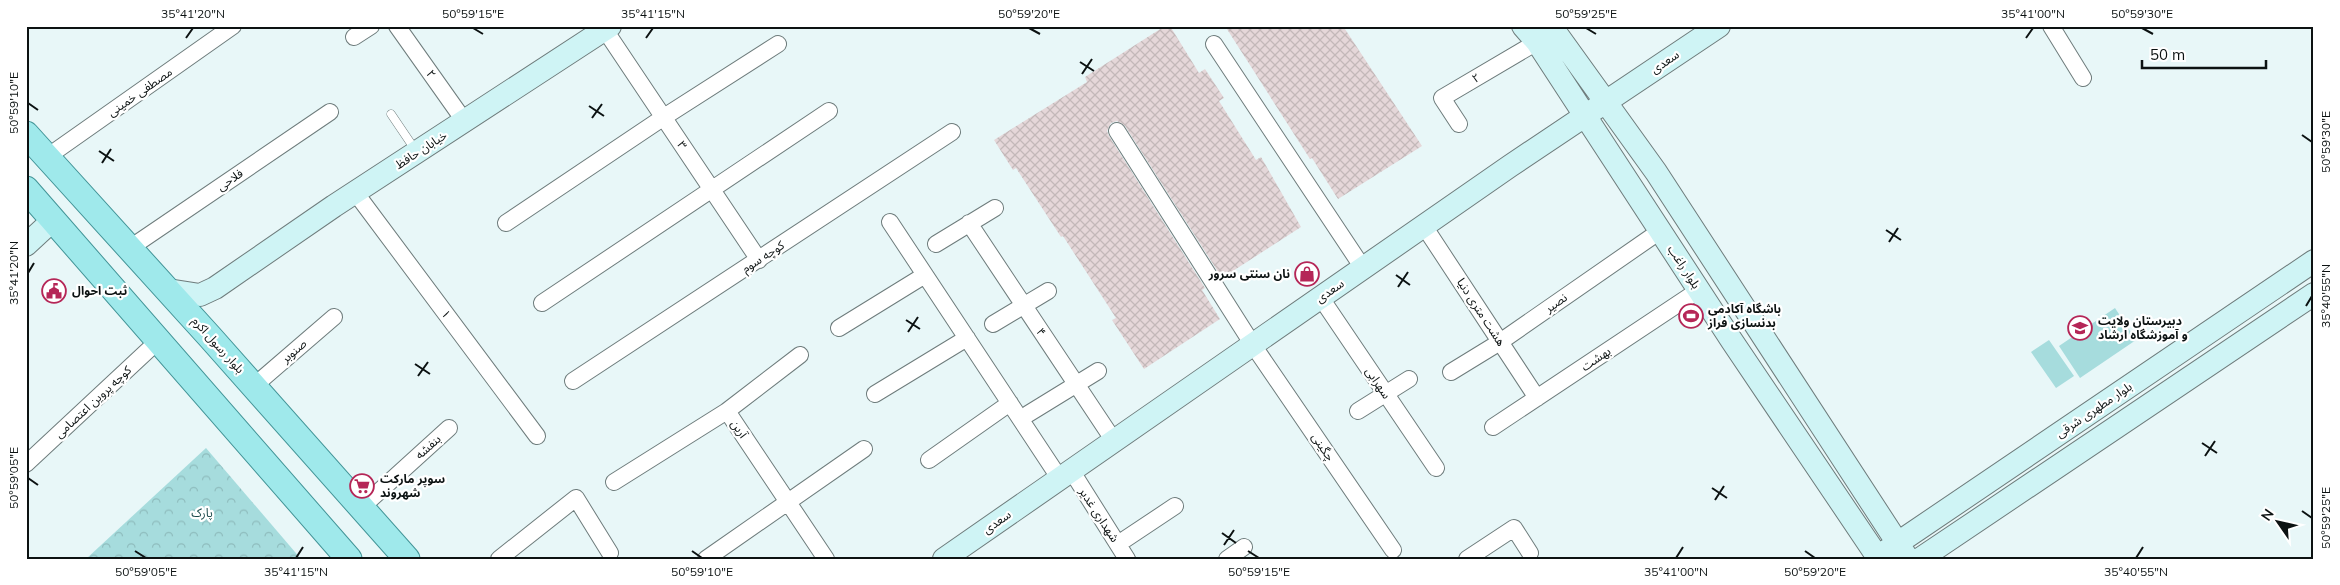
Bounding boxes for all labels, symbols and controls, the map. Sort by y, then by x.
text: 35°41'20"N [161,6,225,21]
text: 50°59'15"E [442,6,504,21]
text: 35°41'15"N [621,6,685,21]
text: 50°59'20"E [998,6,1060,21]
text: 50°59'25"E [1555,6,1617,21]
text: 35°41'00"N [2001,6,2065,21]
text: 50°59'30"E [2111,6,2173,21]
scale bar [2142,38,2266,70]
text: 50 m [2150,45,2185,64]
street label: سعدی [1648,47,1682,77]
street label: مصطفی خمینی [104,64,175,119]
street label: ۲ [423,67,440,81]
street label: ۲ [1469,69,1482,86]
text: 50°59'10"E [6,72,21,134]
text: 50°59'30"E [2318,111,2333,173]
street label: خیابان حافظ [392,127,450,172]
street label: ۳ [674,138,691,152]
street label: فلاحی [214,165,246,194]
street label: کوچه سوم [739,237,789,277]
text: 35°41'20"N [6,241,21,305]
street label: بلوار راغب [1665,242,1704,292]
shop icon: نان سنتی سرور [1294,261,1320,287]
text: 35°40'55"N [2318,264,2333,328]
place label: نان سنتی سرور [1208,266,1290,281]
street label: هشت متری دنیا [1454,275,1509,349]
street label: سعدی [1313,276,1347,306]
public building icon: ثبت احوال [41,278,67,304]
place label: ثبت احوال [72,283,127,298]
street label: نصیر [1541,290,1570,316]
place label: باشگاه آکادمی بدنسازی فراز [1707,301,1781,330]
sports icon: باشگاه آکادمی بدنسازی فراز [1678,303,1704,329]
street label: ۱ [438,306,454,321]
street label: بلوار رسول اکرم [187,313,248,378]
place label: دبیرستان ولایت و آموزشگاه ارشاد [2098,313,2188,342]
school or university icon: دبیرستان ولایت و آموزشگاه ارشاد [2067,315,2093,341]
street label: ۴ [1033,325,1050,339]
street label: صنوبر [277,335,310,366]
street label: بهشت [1578,343,1613,374]
street label: کوچه پروین اعتصامی [51,362,136,442]
street label: سهرابی [1362,364,1394,401]
street label: بلوار مطهری شرقی [2053,379,2135,441]
street label: آرین [728,417,751,441]
street label: چگینی [1308,430,1338,464]
street label: بنفشه [412,431,444,462]
text: 50°59'05"E [6,447,21,509]
place label: سوپر مارکت شهروند [380,471,445,500]
supermarket icon: سوپر مارکت شهروند [349,473,375,499]
street label: شهداری غدیر [1076,484,1123,545]
text: 50°59'25"E [2318,487,2333,549]
north arrow [2252,498,2302,548]
park label: پارک [191,505,213,521]
text: N [2257,505,2278,524]
street label: سعدی [980,507,1014,537]
text: 50°59'05"E [115,564,177,579]
text: 35°41'15"N [264,564,328,579]
text: 50°59'10"E [671,564,733,579]
text: 50°59'15"E [1228,564,1290,579]
text: 35°41'00"N [1644,564,1708,579]
text: 50°59'20"E [1784,564,1846,579]
text: 35°40'55"N [2104,564,2168,579]

